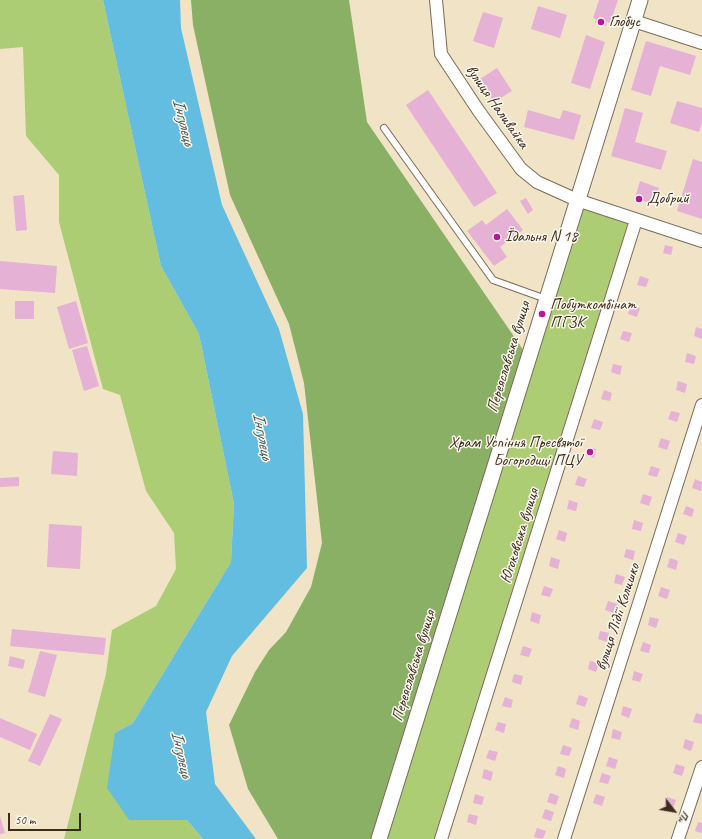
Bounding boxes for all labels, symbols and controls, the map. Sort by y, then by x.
place label: Глобус [609,12,640,32]
marker: Глобус [596,17,606,27]
street label: вулиця Наливайка [461,61,533,153]
water label: Інгулець [167,97,199,147]
place label: Добрий [647,189,689,209]
marker: Добрий [634,194,644,204]
place label: Їдальня N 18 [505,227,577,247]
marker: Їдальня N 18 [492,232,502,242]
place label: Побуткомбінат ПГЗК [550,295,636,333]
street label: Переяславська вулиця [483,299,535,415]
marker: Побуткомбінат ПГЗК [537,309,547,319]
water label: Інгулець [248,411,276,461]
place label: Храм Успіння Пресвятої Богородиці ПЦУ [449,433,582,471]
marker: Храм Успіння Пресвятої Богородиці ПЦУ [585,447,595,457]
street label: Югоковська вулиця [497,486,543,586]
street label: вулиця Лідії Колишко [592,561,644,673]
street label: Переяславська вулиця [388,608,440,724]
water label: Інгулець [166,729,196,779]
north arrow [654,791,694,831]
scale bar [10,805,83,831]
text: Пн [675,809,693,826]
text: 50 m [15,812,35,828]

